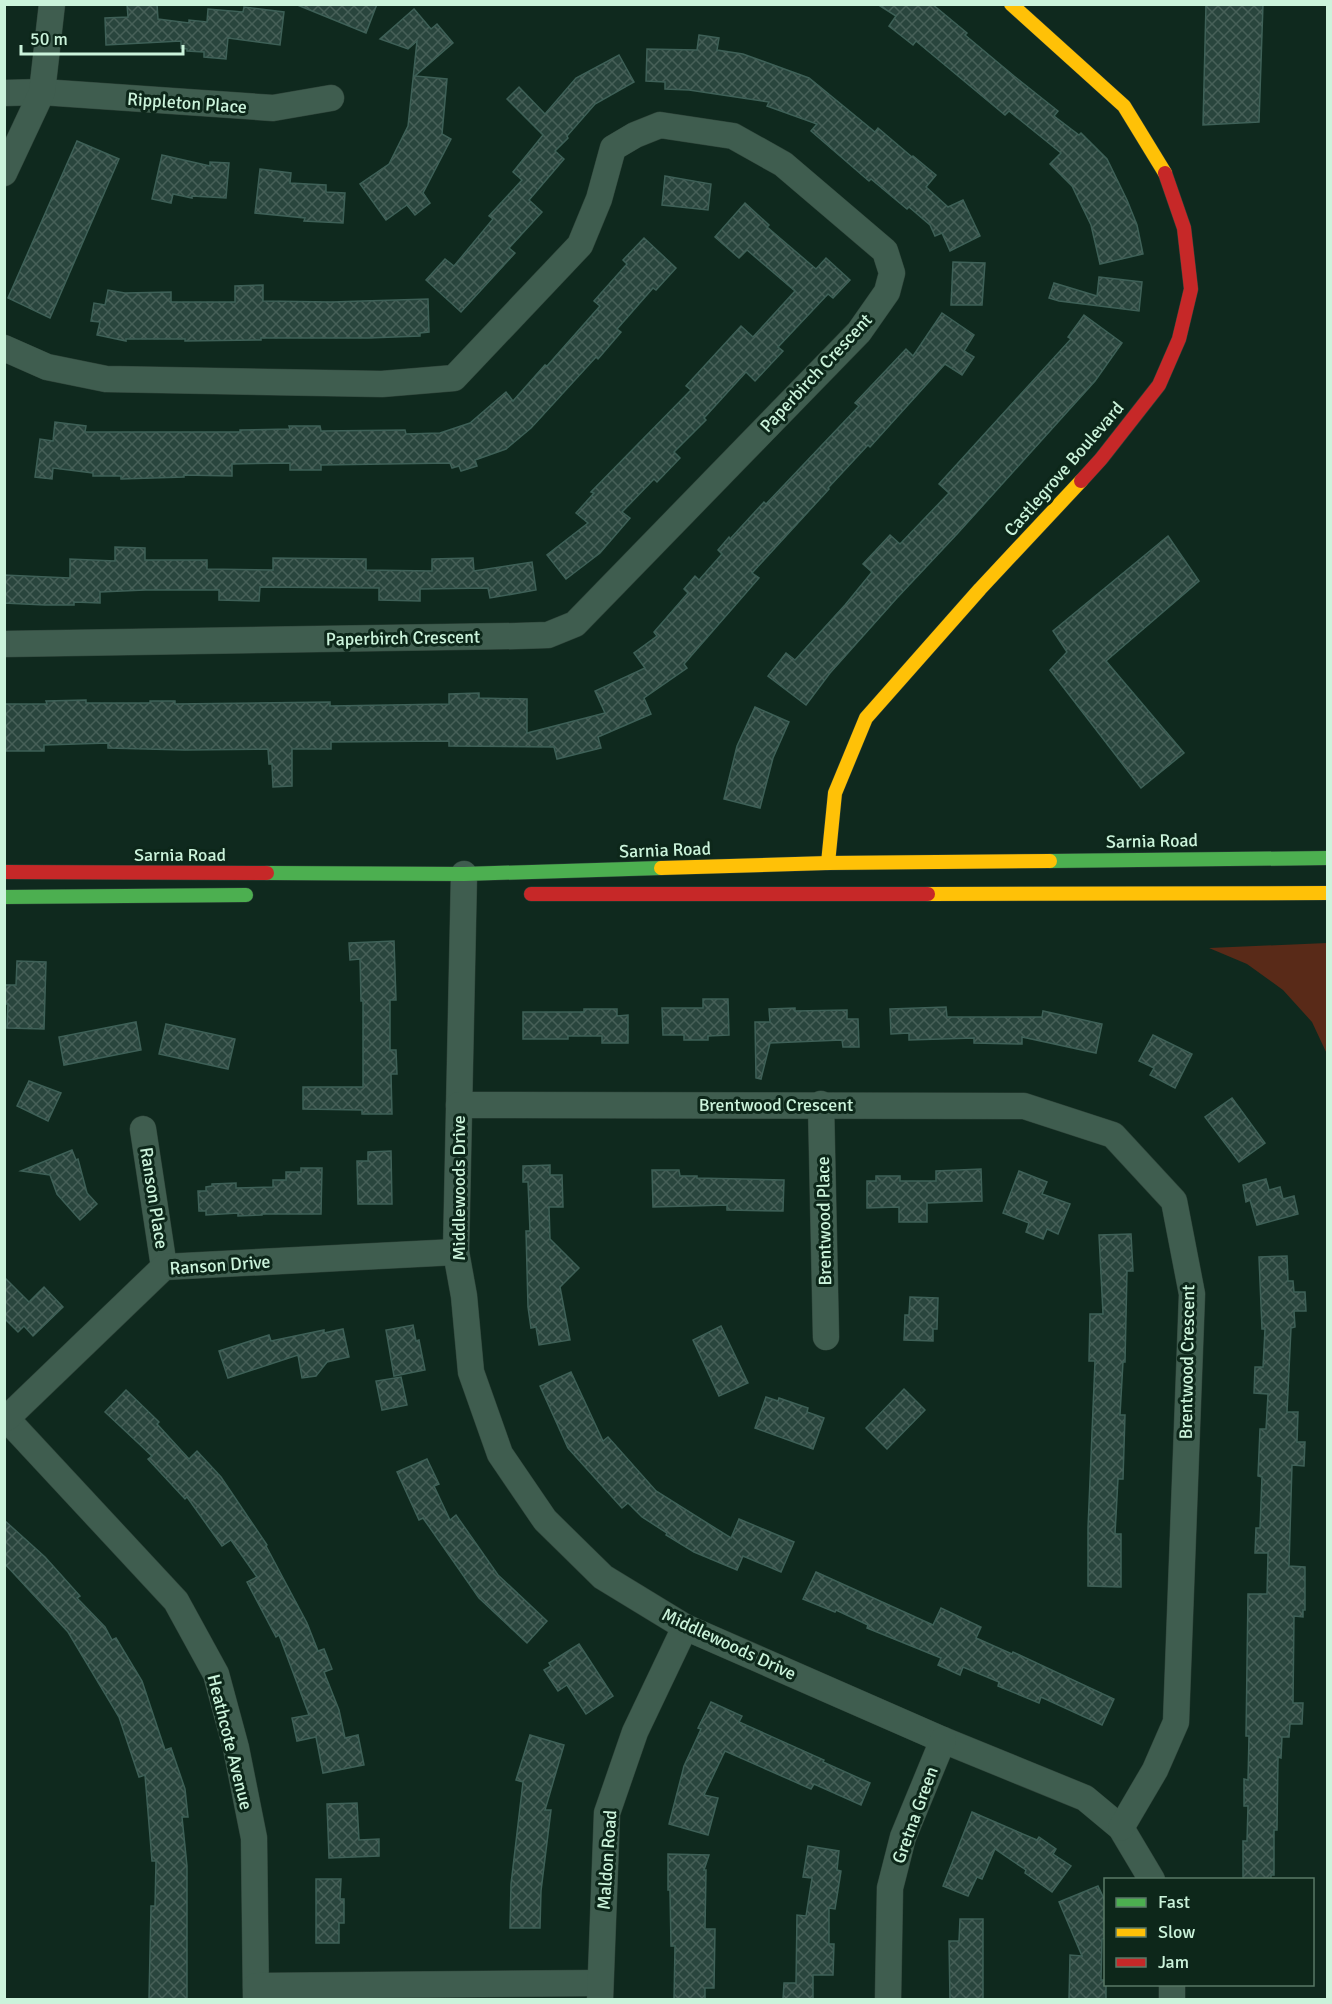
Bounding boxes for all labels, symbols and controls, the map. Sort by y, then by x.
scale bar [21,18,183,56]
text: 50 m [30,28,68,50]
street label: Rippleton Place [126,88,248,118]
street label: Paperbirch Crescent [755,309,877,437]
street label: Castlegrove Boulevard [999,397,1129,541]
street label: Paperbirch Crescent [326,626,480,650]
street label: Sarnia Road [1106,829,1198,853]
street label: Sarnia Road [619,837,711,863]
street label: Sarnia Road [134,844,226,866]
street label: Brentwood Crescent [699,1094,853,1116]
street label: Middlewoods Drive [448,1115,470,1261]
street label: Ranson Place [135,1146,173,1250]
street label: Brentwood Place [812,1156,836,1286]
street label: Ranson Drive [169,1251,271,1279]
street label: Brentwood Crescent [1175,1284,1199,1440]
street label: Middlewoods Drive [658,1603,800,1685]
street label: Heathcote Avenue [202,1672,258,1812]
street label: Gretna Green [887,1763,943,1867]
street label: Maldon Road [593,1809,621,1911]
legend [1104,1878,1314,1986]
text: Fast [1158,1891,1190,1913]
text: Slow [1158,1921,1195,1943]
text: Jam [1158,1951,1189,1973]

